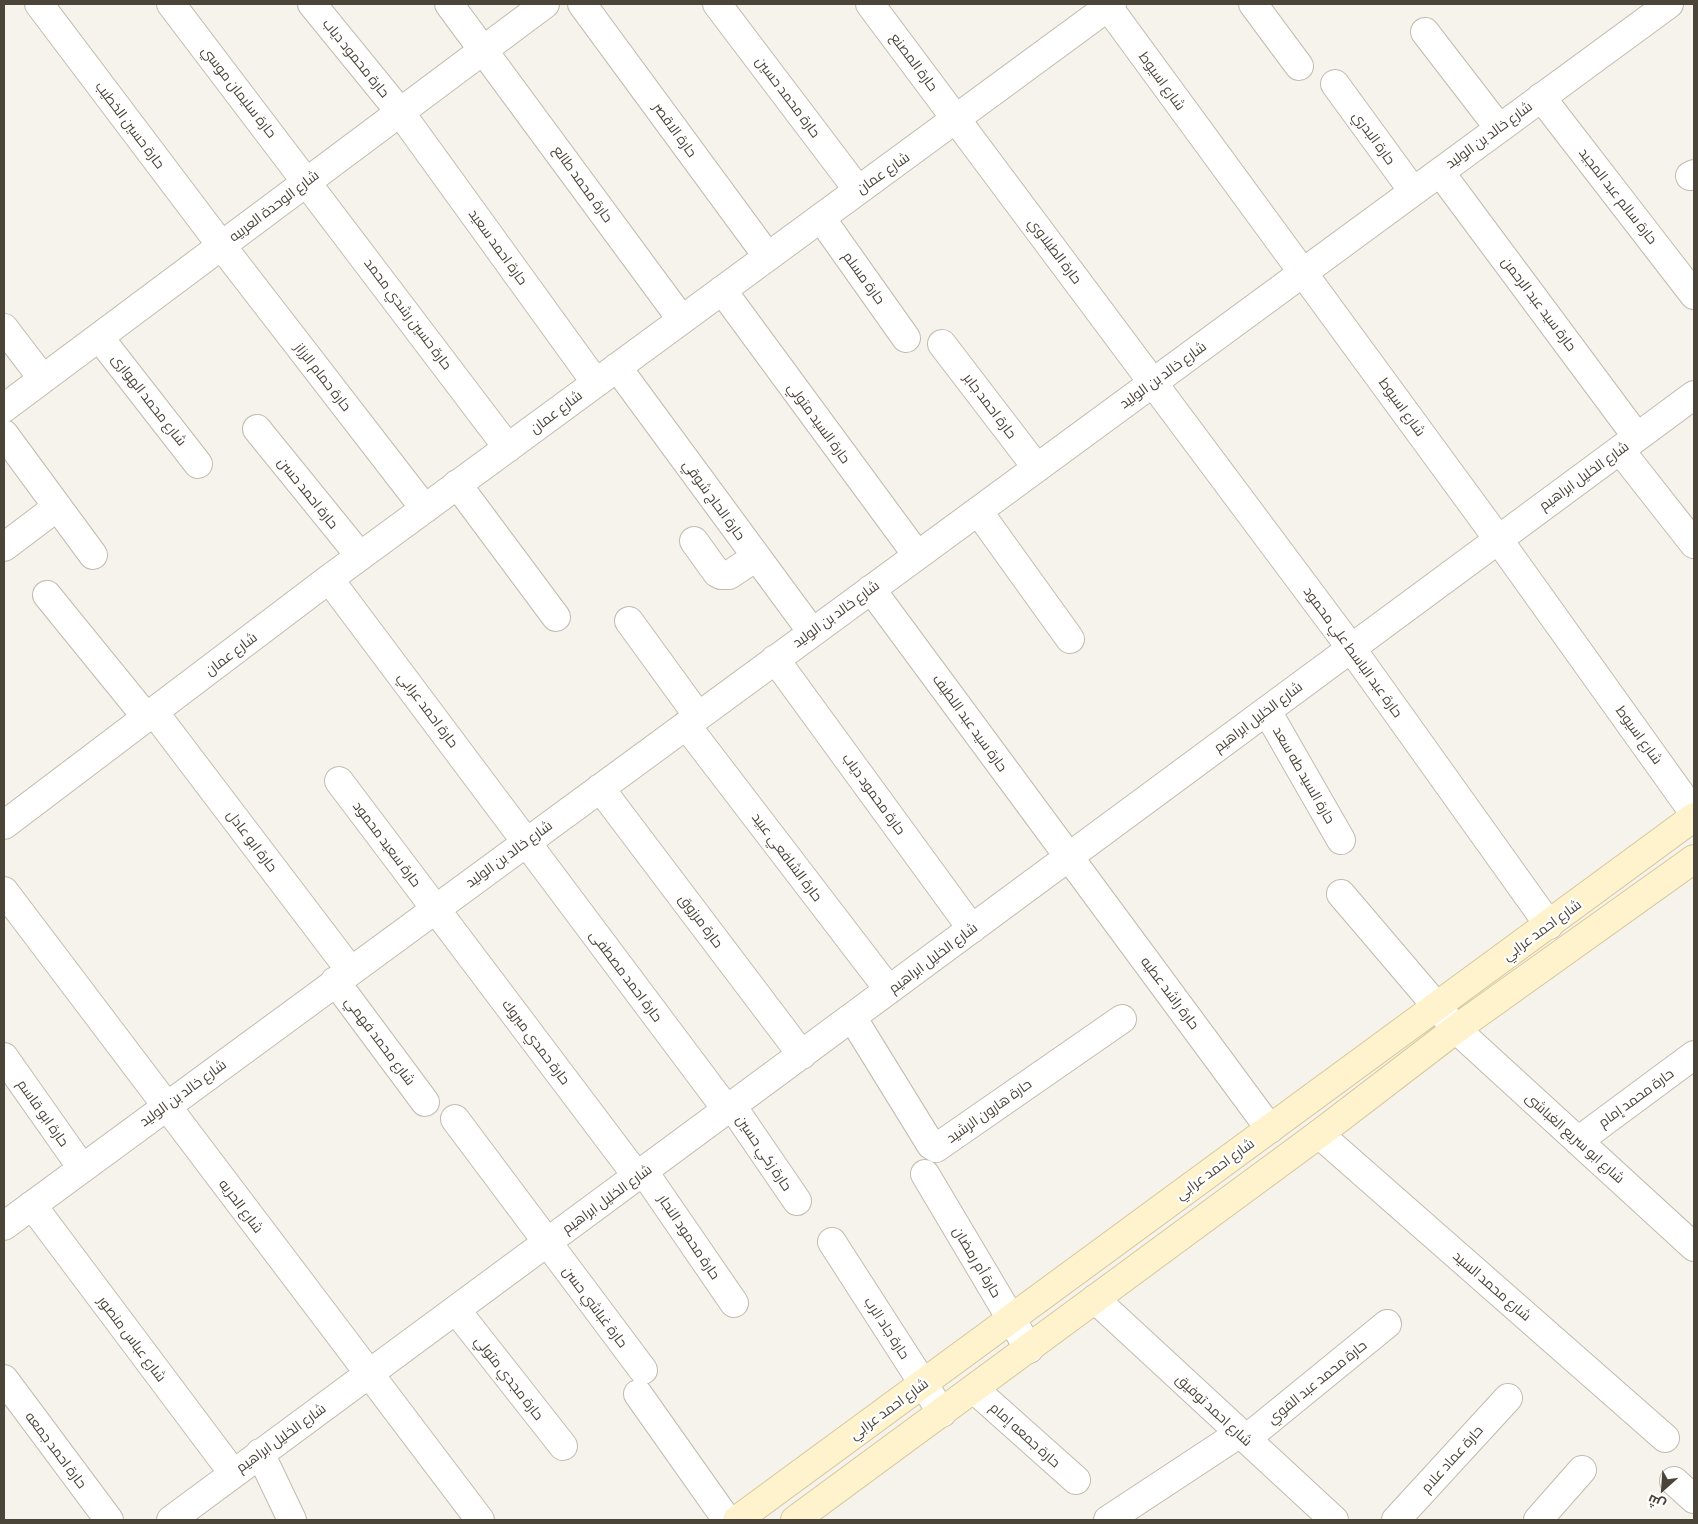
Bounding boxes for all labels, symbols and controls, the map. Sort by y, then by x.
street label: حارة محمود دياب [319,15,393,101]
street label: حارة المصنع [887,30,941,94]
street label: حارة سليمان موسي [198,43,280,141]
street label: شارع اسيوط [1135,49,1189,113]
street label: حارة محمد حسين [752,53,824,141]
street label: حارة حسين الخطيب [92,78,168,172]
street label: شارع خالد بن الوليد [1442,98,1536,172]
street label: حارة الاقصر [650,99,700,161]
street label: حارة البدري [1349,108,1399,168]
street label: حارة محمد طالع [550,142,616,226]
street label: حارة سالم عبد المجيد [1575,144,1661,248]
street label: شارع عمان [853,149,913,197]
street label: شارع الوحدة العربيه [226,167,322,245]
street label: حارة احمد سعيد [465,206,531,288]
street label: حارة الطبلاوي [1025,215,1085,287]
street label: حارة مسلم [839,248,889,308]
street label: حارة سيد عبد الرحمن [1498,254,1580,354]
street label: حارة حسين رشدي محمد [361,255,455,373]
street label: شارع خالد بن الوليد [1116,338,1210,412]
street label: حارة حمام الرزاز [291,339,355,415]
street label: شارع محمد الهوارى [108,351,190,449]
street label: حارة احمد جابر [960,370,1020,442]
street label: شارع اسيوط [1375,375,1429,439]
street label: حارة السيد متولي [784,379,854,467]
street label: شارع عمان [527,387,585,437]
street label: شارع الخليل ابراهيم [1536,438,1632,514]
street label: حارة احمد حسن [274,454,342,532]
street label: حارة الحاج شوقي [679,457,749,543]
street label: شارع خالد بن الوليد [789,577,883,651]
street label: حارة عبد الباسط علي محمود [1300,583,1406,721]
street label: شارع عمان [202,629,260,679]
street label: حارة احمد عرابي [394,669,462,751]
street label: حارة سيد عبد اللطيف [929,671,1011,775]
street label: شارع الخليل ابراهيم [1210,678,1306,756]
street label: شارع اسيوط [1612,703,1666,767]
street label: حارة السيد طه سعد [1269,723,1339,827]
street label: حارة محمود دياب [839,750,909,838]
street label: حارة سعيد محمود [349,798,425,890]
street label: حارة ابو عادل [223,807,281,875]
street label: حارة الشافعي عبيد [748,809,826,905]
street label: شارع خالد بن الوليد [462,817,556,891]
street label: حارة مرزوق [675,891,727,951]
street label: شارع احمد عرابي [1499,896,1585,964]
street label: شارع الخليل ابراهيم [885,919,981,997]
street label: حارة احمد مصطفى [586,927,666,1025]
street label: حارة راشد عطيه [1137,953,1203,1033]
street label: شارع محمد فهمي [341,993,419,1089]
street label: حارة حمدي مبروك [499,996,573,1088]
street label: شارع خالد بن الوليد [136,1056,230,1130]
street label: حارة محمد إمام [1595,1065,1677,1131]
street label: حارة هارون الرشيد [943,1075,1035,1147]
street label: حارة ابو قاسم [14,1076,72,1150]
street label: شارع ابو سريع الغباشى [1522,1089,1628,1187]
street label: حارة زكي حسين [733,1112,795,1194]
street label: شارع احمد عرابي [1172,1135,1258,1203]
street label: شارع الخليل ابراهيم [559,1161,655,1237]
street label: شارع الحريه [215,1176,267,1236]
street label: حارة محمود النجار [654,1191,724,1283]
street label: حارة أم رمضان [949,1224,1005,1300]
street label: شارع محمد السيد [1449,1247,1535,1325]
street label: حارة غباشي حسن [559,1263,631,1351]
street label: شارع عباس منصور [94,1293,170,1385]
street label: حارة جاد الرب [861,1294,913,1362]
street label: حارة مجدي متولي [471,1333,547,1423]
street label: حارة محمد عبد القوي [1264,1337,1370,1427]
street label: شارع احمد توفيق [1172,1370,1256,1450]
street label: شارع احمد عرابي [846,1375,932,1443]
street label: حارة جمعه إمام [986,1399,1064,1471]
street label: شارع الخليل ابراهيم [233,1400,329,1476]
street label: حارة احمد جمعه [22,1408,90,1492]
street label: حارة عماد علام [1418,1422,1486,1496]
north arrow [1638,1464,1688,1514]
text: ش [1644,1491,1668,1515]

